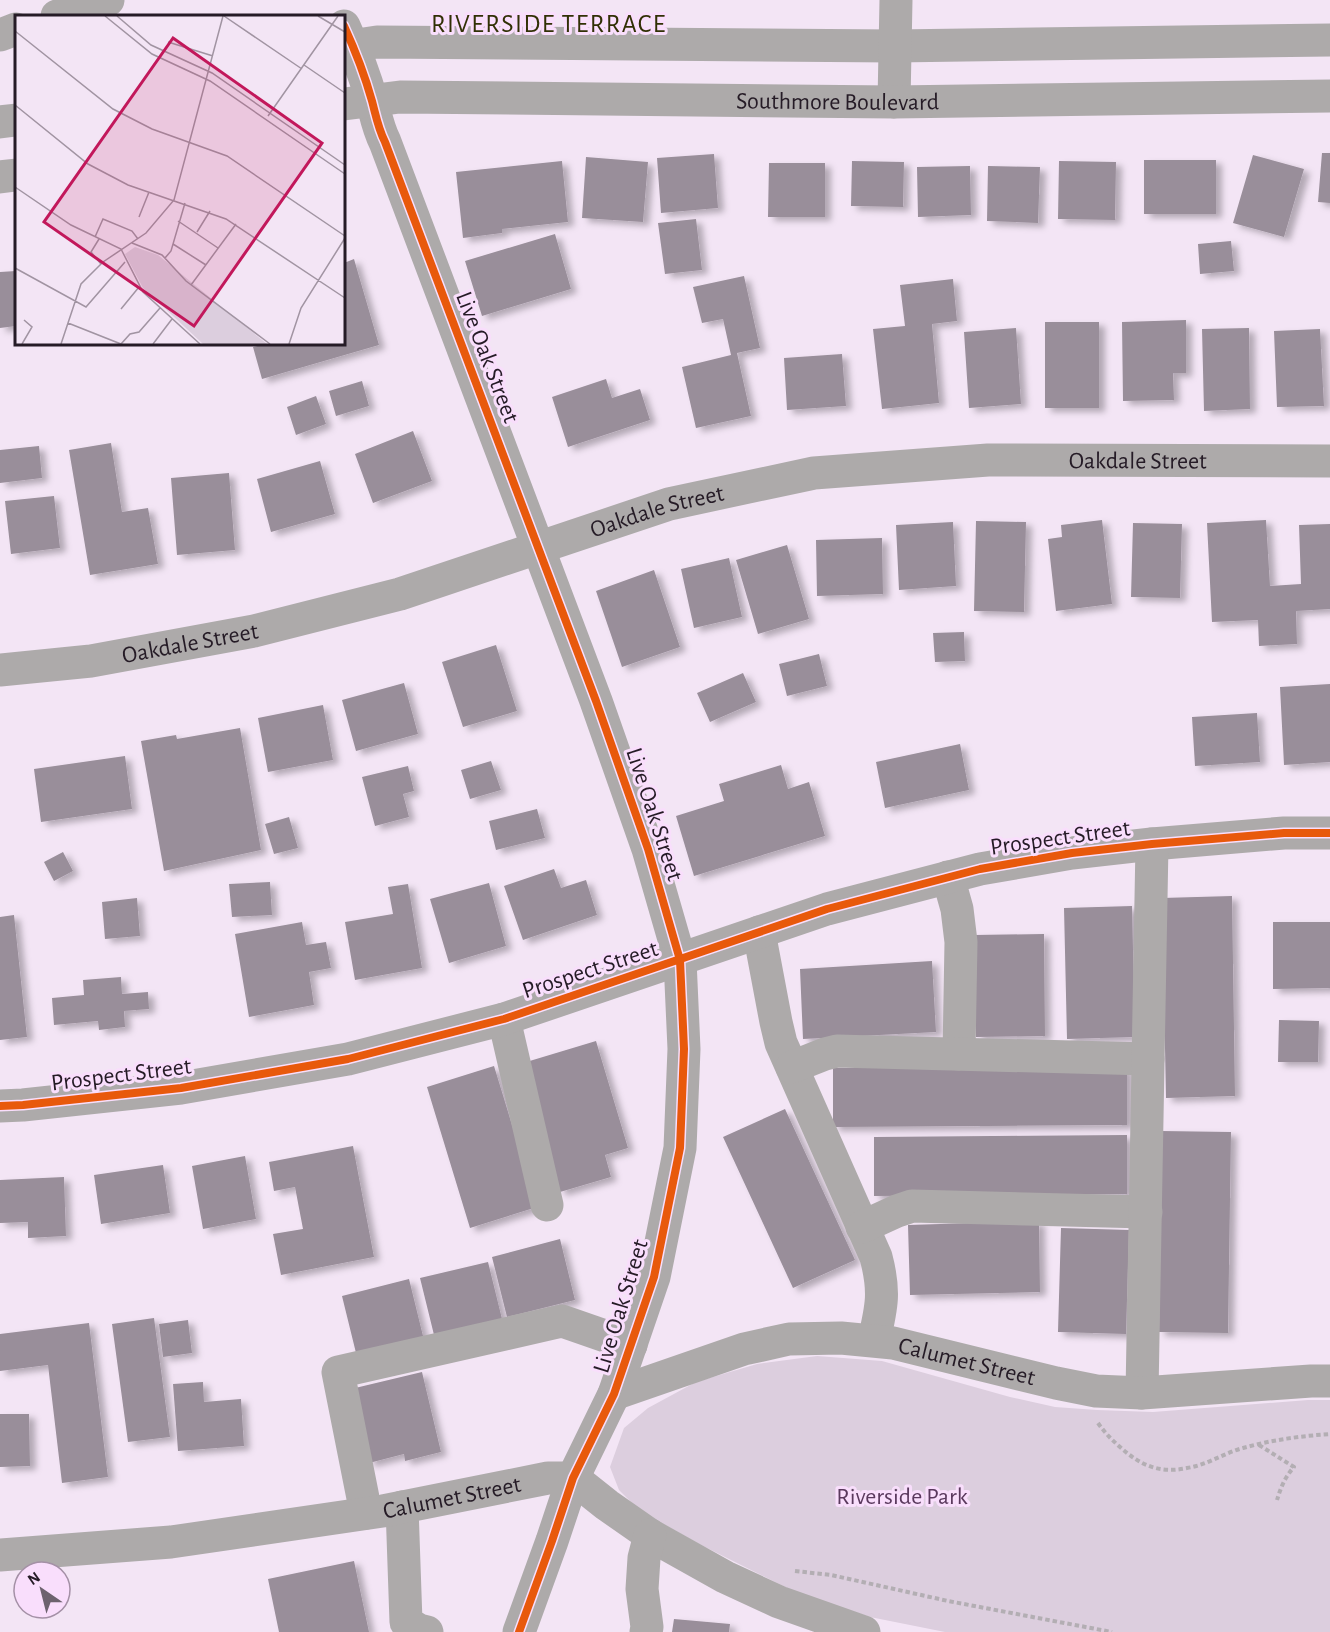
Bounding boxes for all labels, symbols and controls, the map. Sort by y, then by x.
district label: RIVERSIDE TERRACE [431,11,667,37]
inset map [15,15,345,345]
street label: Southmore Boulevard [736,89,939,115]
street label: Live Oak Street [451,288,523,427]
street label: Oakdale Street [1069,449,1207,474]
street label: Oakdale Street [587,482,726,542]
street label: Oakdale Street [120,619,260,668]
street label: Live Oak Street [621,745,687,884]
street label: Prospect Street [989,816,1132,860]
street label: Prospect Street [519,937,661,1003]
street label: Prospect Street [50,1054,193,1096]
street label: Live Oak Street [589,1236,653,1376]
street label: Calumet Street [896,1334,1038,1391]
street label: Calumet Street [381,1473,523,1524]
park label: Riverside Park [836,1485,968,1509]
north arrow [12,1560,72,1620]
text: N [25,1569,43,1588]

